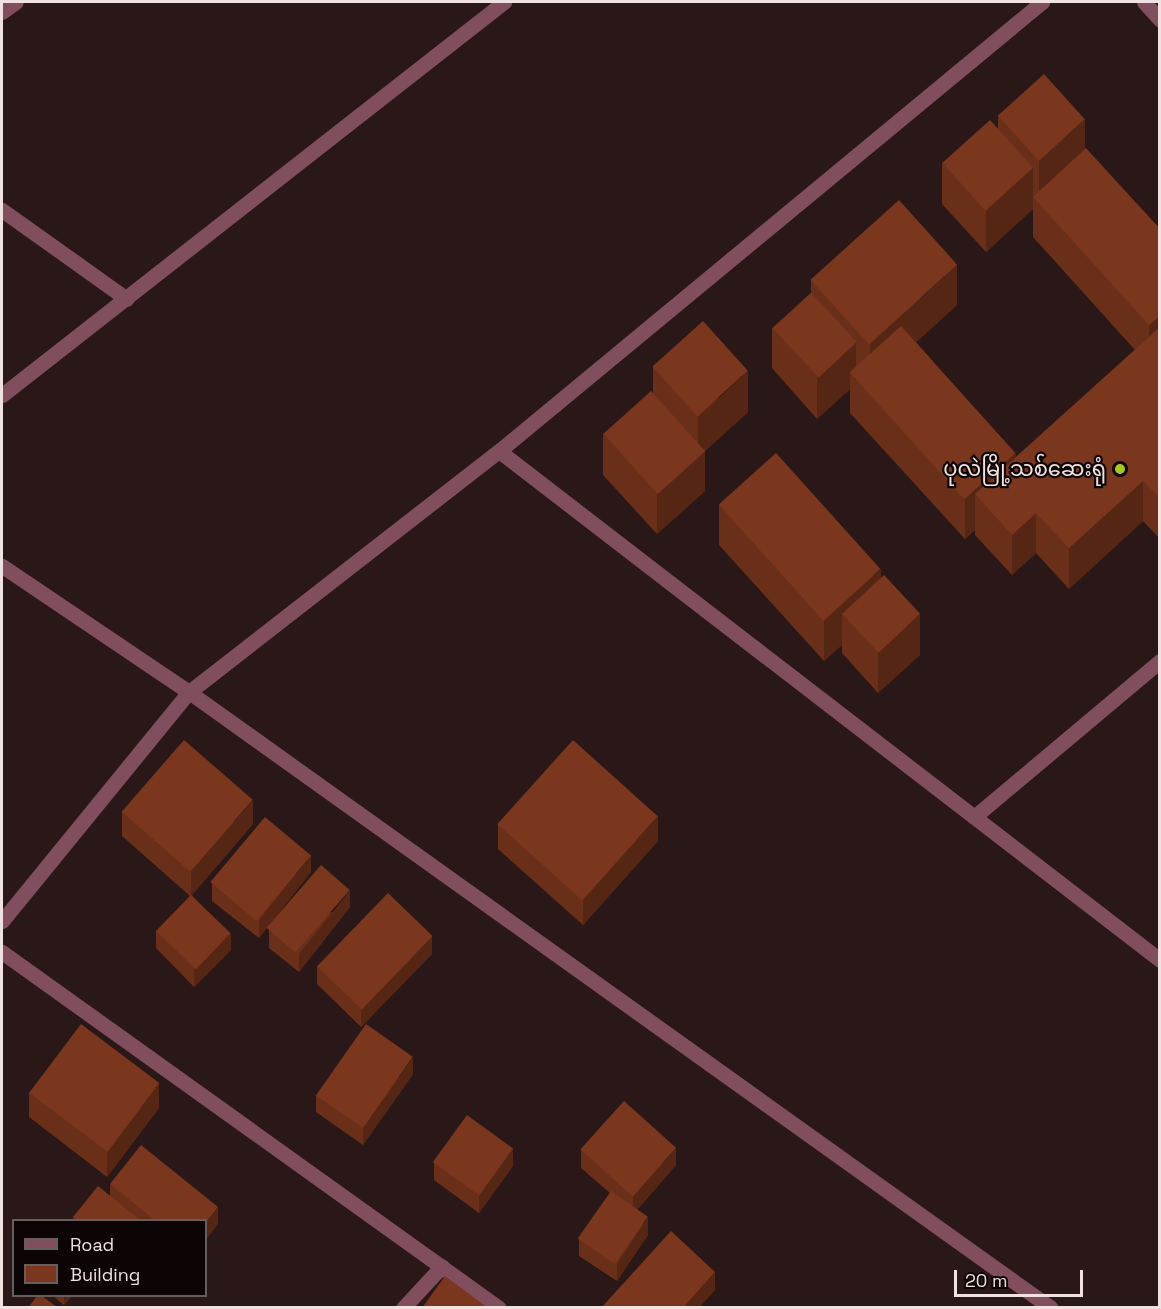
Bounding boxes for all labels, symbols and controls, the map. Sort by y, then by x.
place label: ပုလဲမြို့သစ်ဆေးရုံ [943,456,1106,482]
marker: ပုလဲမြို့သစ်ဆေးရုံ [1111,460,1129,478]
legend [12,1219,207,1297]
text: Road [70,1233,114,1256]
scale bar [957,1258,1086,1296]
text: Building [70,1263,140,1286]
text: 20 m [965,1269,1008,1292]

